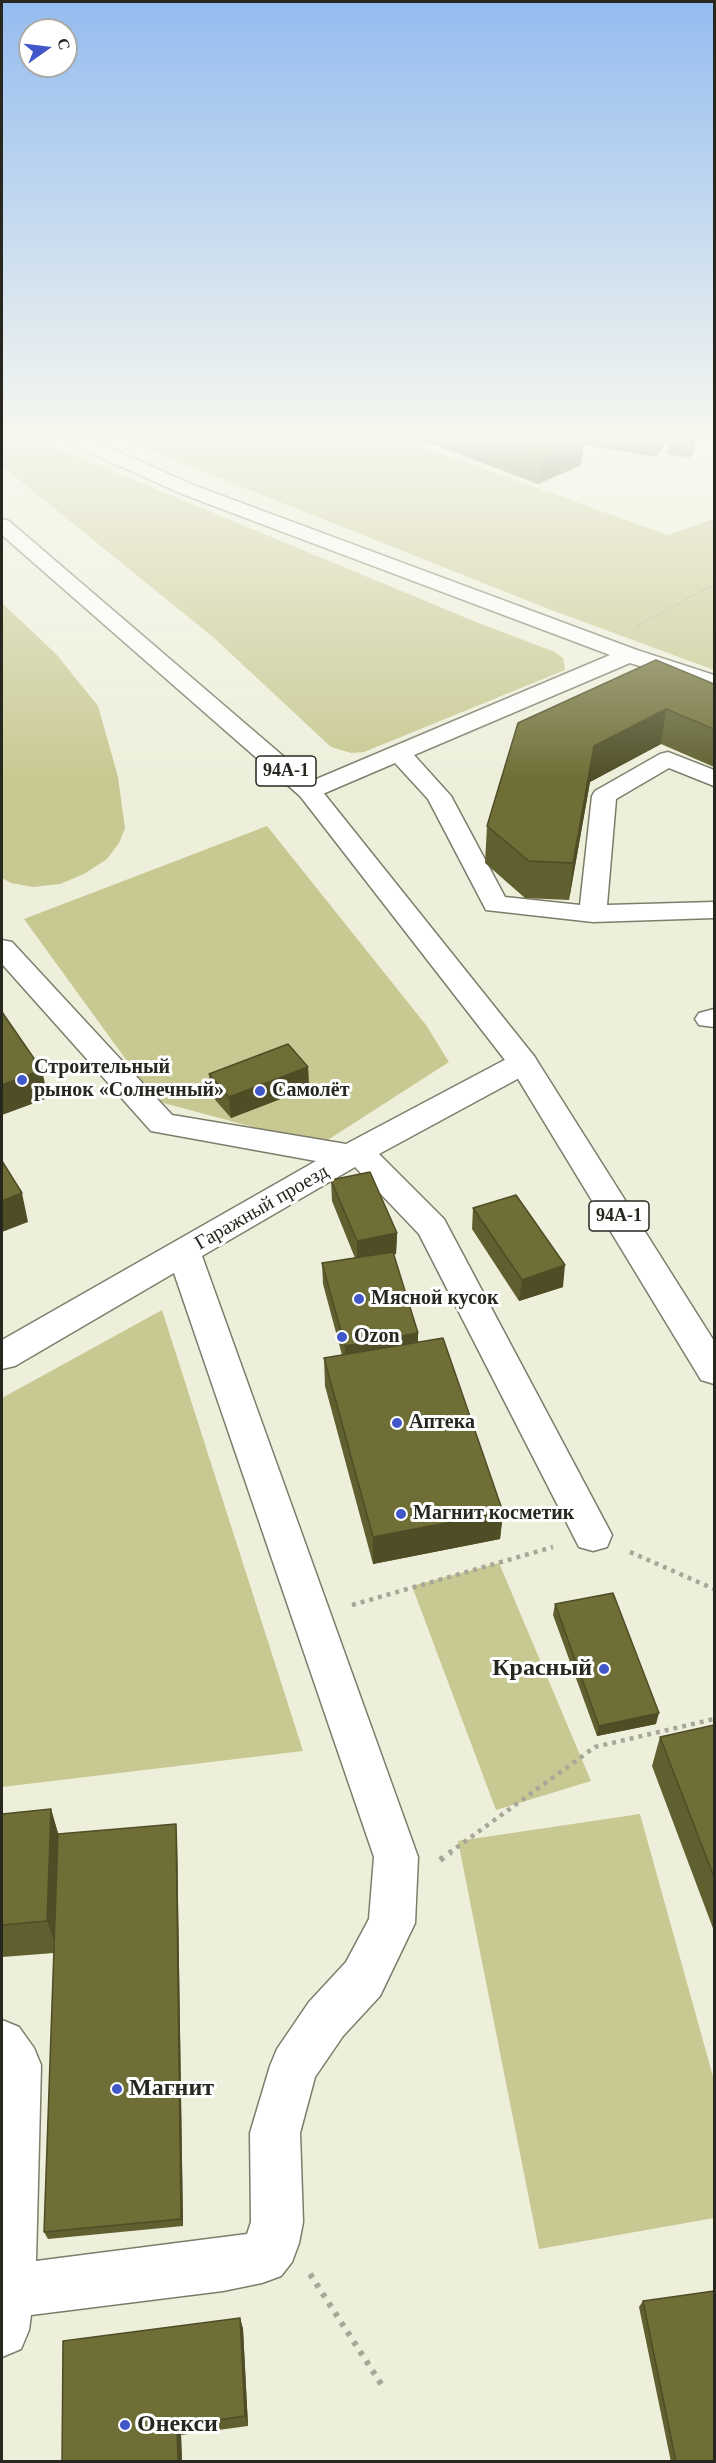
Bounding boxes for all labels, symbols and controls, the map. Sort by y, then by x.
north arrow [18,18,78,78]
text: С [54,36,74,52]
road number: 94А-1 [256,756,316,786]
place label: Строительный рынок «Солнечный» [34,1056,224,1103]
marker: Строительный рынок «Солнечный» [15,1073,29,1087]
place label: Самолёт [272,1079,349,1103]
marker: Самолёт [253,1084,267,1098]
street label: Гаражный проезд [191,1160,333,1256]
road number: 94А-1 [589,1201,649,1231]
place label: Мясной кусок [371,1287,499,1311]
marker: Мясной кусок [352,1292,366,1306]
place label: Ozon [354,1325,400,1349]
marker: Ozon [335,1330,349,1344]
place label: Аптека [409,1411,475,1435]
marker: Аптека [390,1416,404,1430]
place label: Магнит косметик [413,1502,574,1526]
marker: Магнит косметик [394,1507,408,1521]
place label: Красный [492,1655,592,1683]
marker: Красный [597,1662,611,1676]
place label: Магнит [129,2075,214,2103]
marker: Магнит [110,2082,124,2096]
place label: Онекси [137,2411,218,2439]
marker: Онекси [118,2418,132,2432]

